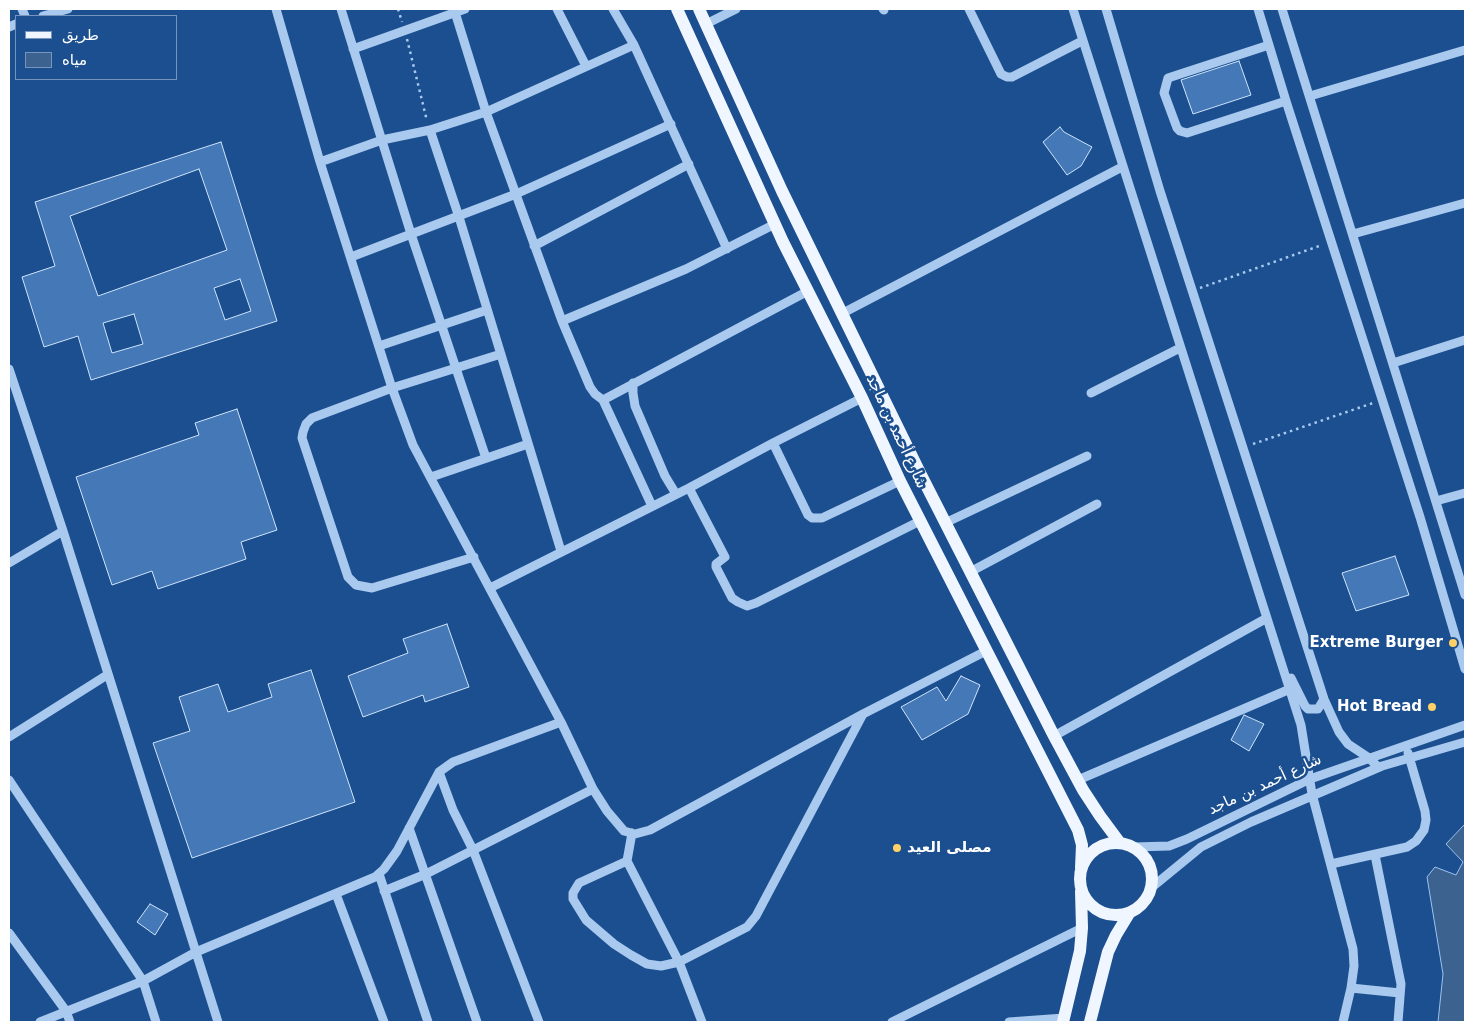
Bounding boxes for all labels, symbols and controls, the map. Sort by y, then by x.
legend [15,15,178,80]
text: طريق [62,26,99,44]
text: مياه [62,51,87,69]
street label: شارع أحمد بن ماجد [862,372,930,492]
place label: Extreme Burger [1309,634,1443,652]
marker: Extreme Burger [1447,637,1459,649]
place label: Hot Bread [1337,698,1422,716]
marker: Hot Bread [1426,701,1438,713]
street label: شارع أحمد بن ماجد [1205,751,1325,819]
place label: مصلى العيد [907,839,992,857]
marker: مصلى العيد [891,842,903,854]

